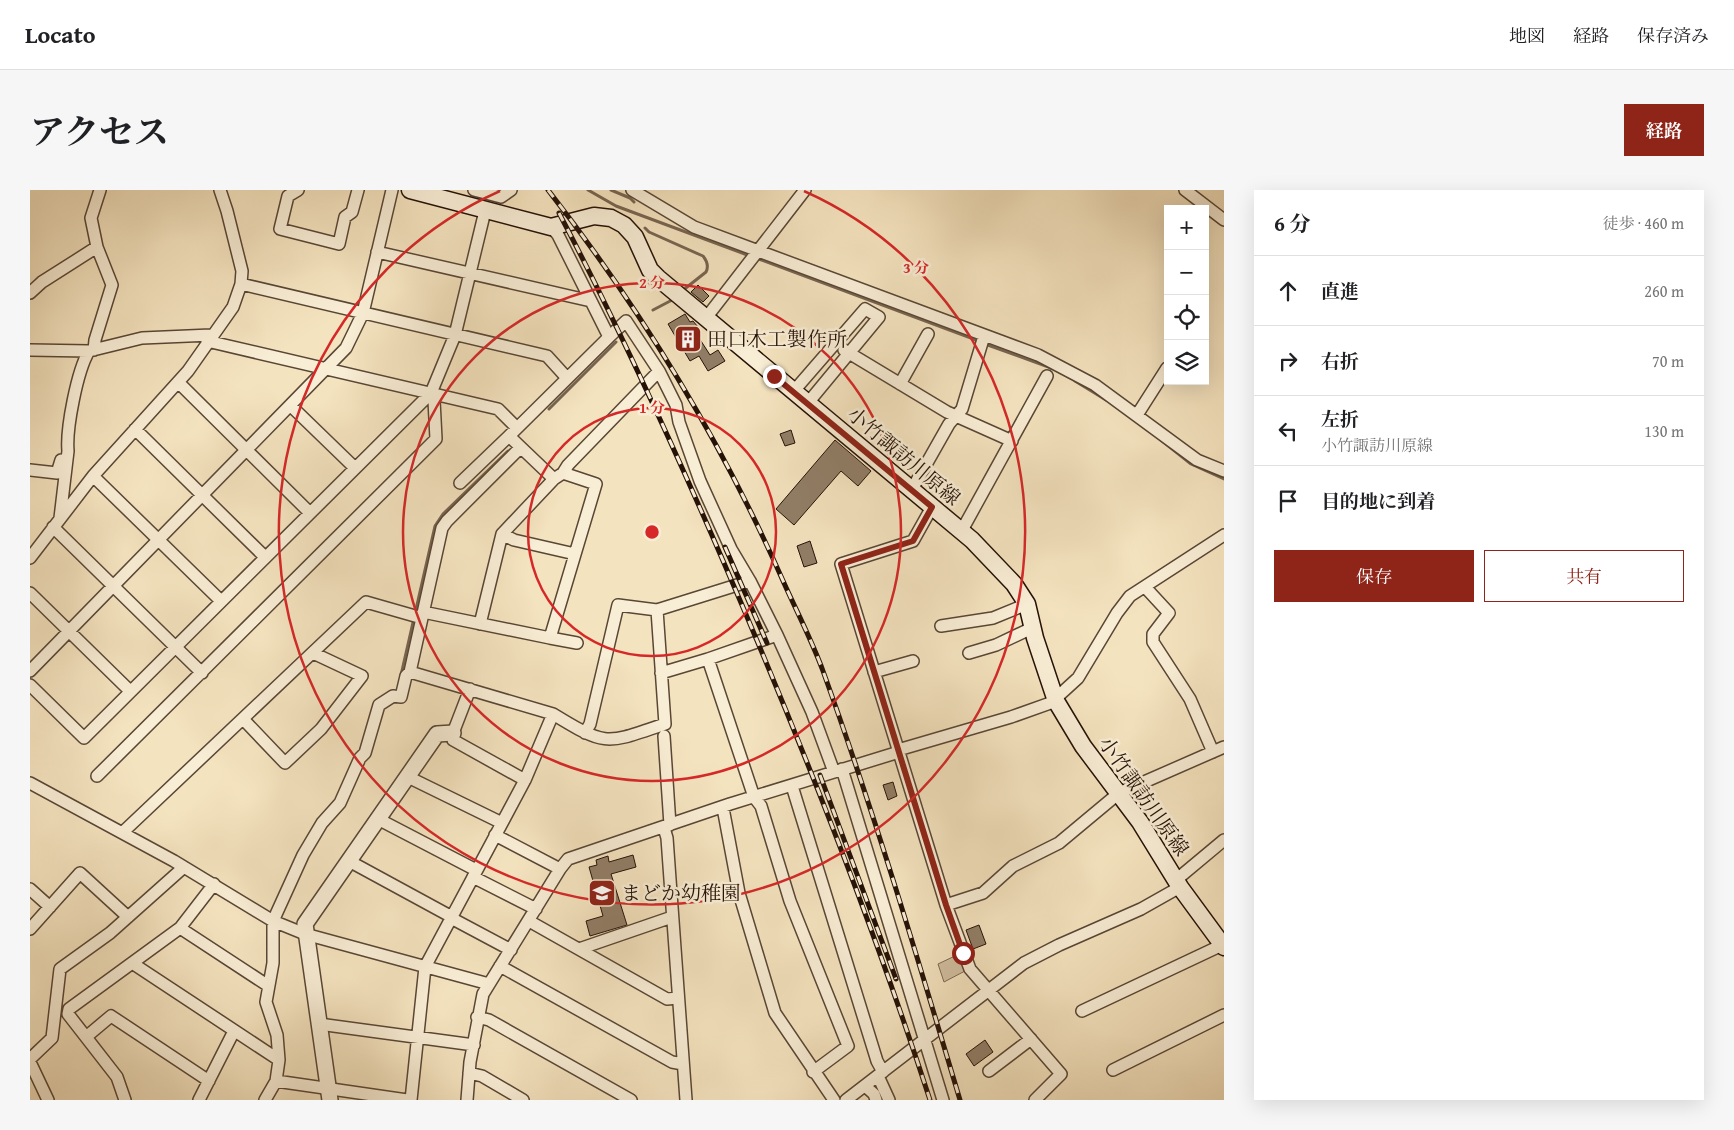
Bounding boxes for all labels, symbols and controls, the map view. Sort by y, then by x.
text: Locato [25,17,96,52]
text: 地図 [1509,22,1545,49]
text: 経路 [1573,22,1609,49]
text: 保存済み [1637,22,1709,49]
button: 経路 [1624,104,1704,156]
text: アクセス [30,106,169,157]
map controls [1164,205,1209,385]
button: + [1164,205,1209,250]
text: 6 分 [1274,208,1311,239]
text: 徒歩 · 460 m [1603,211,1684,235]
button: − [1164,250,1209,295]
text: 3 分 [903,257,929,278]
text: 2 分 [639,272,665,293]
icon: ahead [1274,277,1302,305]
text: 直進 [1321,277,1359,305]
text: 260 m [1644,279,1684,303]
button: locate [1164,295,1209,340]
building icon: 田口木工製作所 [673,324,703,354]
place label: 田口木工製作所 [707,324,847,353]
button: layers [1164,340,1209,385]
icon: right [1274,347,1302,375]
text: 右折 [1321,347,1359,375]
text: 70 m [1652,349,1684,373]
route end [763,365,786,388]
text: 1 分 [639,397,665,418]
street label: 小竹諏訪川原線 [841,400,967,512]
text: 左折 [1321,405,1359,433]
icon: left [1274,417,1302,445]
text: 130 m [1644,419,1684,443]
text: 小竹諏訪川原線 [1321,433,1433,457]
icon: arrive [1274,487,1302,515]
text: 目的地に到着 [1321,487,1435,515]
centre of rings [643,523,661,541]
button: 保存 [1274,550,1474,602]
button: 共有 [1484,550,1684,602]
street label: 小竹諏訪川原線 [1092,730,1196,861]
school or university icon: まどか幼稚園 [587,878,617,908]
place label: まどか幼稚園 [621,878,741,907]
route start [952,942,975,965]

